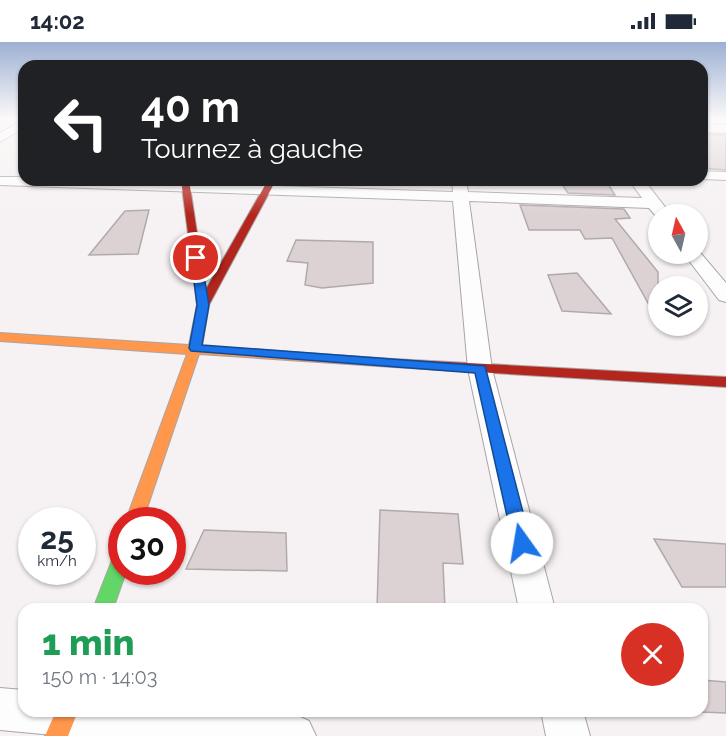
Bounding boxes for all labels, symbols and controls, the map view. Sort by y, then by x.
text: 14:02 [30,8,85,34]
text: 40 m [141,83,240,132]
icon: left [42,84,120,162]
text: Tournez à gauche [141,133,363,164]
north arrow [648,204,708,264]
map controls [648,204,708,336]
pin [170,232,221,283]
icon: arrive [179,241,212,274]
button: layers [648,276,708,336]
speed limit sign: 30 [108,507,186,585]
position arrow [490,511,554,575]
text: 25 [40,521,74,556]
text: km/h [37,552,77,570]
text: 1 min [42,621,134,663]
button: close [621,623,684,686]
text: 150 m · 14:03 [42,665,157,689]

